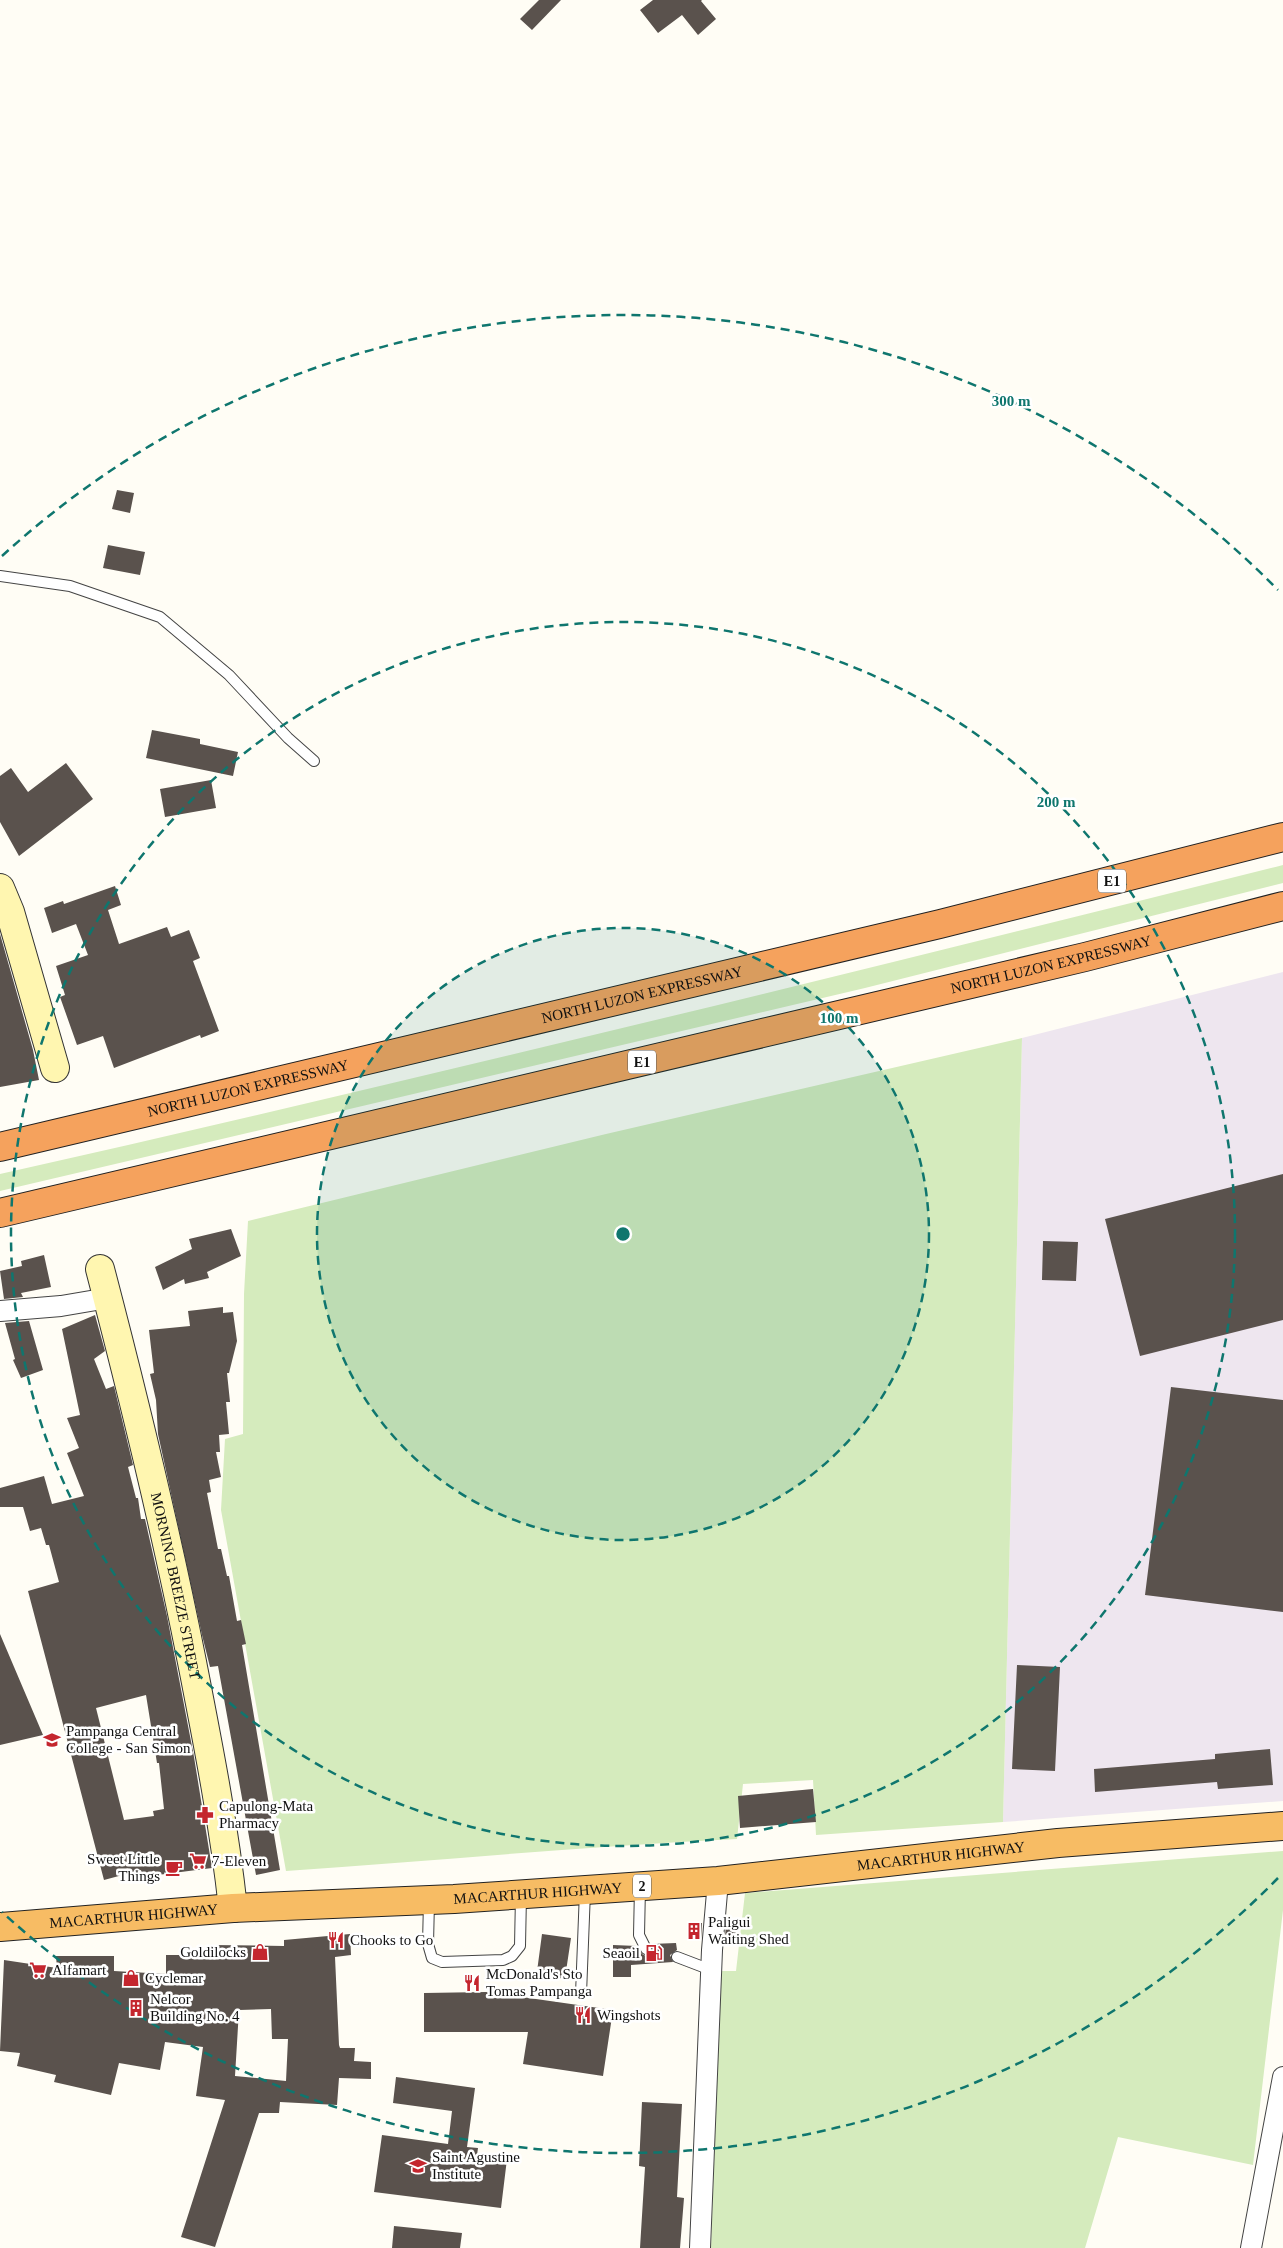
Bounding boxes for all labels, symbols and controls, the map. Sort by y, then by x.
text: 300 m [992,393,1031,409]
text: 200 m [1037,794,1076,810]
road number: E1 [1098,869,1126,892]
street label: NORTH LUZON EXPRESSWAY [949,932,1153,996]
street label: NORTH LUZON EXPRESSWAY [540,963,745,1026]
text: 100 m [820,1010,859,1026]
road number: E1 [628,1050,656,1074]
street label: NORTH LUZON EXPRESSWAY [146,1057,350,1120]
centre of rings [614,1225,632,1243]
street label: MORNING BREEZE STREET [148,1491,203,1681]
place label: Pampanga Central College - San Simon [66,1723,191,1756]
school or university icon: Pampanga Central College - San Simon [42,1730,62,1750]
place label: Capulong-Mata Pharmacy [219,1798,313,1831]
pharmacy icon: Capulong-Mata Pharmacy [195,1805,215,1825]
street label: MACARTHUR HIGHWAY [856,1839,1026,1873]
place label: Sweet Little Things [87,1851,160,1884]
supermarket icon: 7-Eleven [188,1851,208,1871]
place label: 7-Eleven [212,1853,267,1869]
cafe icon: Sweet Little Things [164,1858,184,1878]
road number: 2 [633,1874,651,1898]
street label: MACARTHUR HIGHWAY [453,1880,623,1907]
street label: MACARTHUR HIGHWAY [49,1901,219,1931]
place label: Paligui Waiting Shed [708,1914,789,1947]
building icon: Paligui Waiting Shed [684,1921,704,1941]
restaurant icon: Chooks to Go [326,1930,346,1950]
place label: Chooks to Go [350,1932,433,1948]
shop icon: Goldilocks [250,1942,270,1962]
fuel station icon: Seaoil [644,1943,664,1963]
place label: Goldilocks [180,1944,246,1960]
place label: Seaoil [603,1945,640,1961]
supermarket icon: Alfamart [28,1960,48,1980]
place label: Alfamart [52,1962,107,1978]
place label: McDonald's Sto Tomas Pampanga [486,1966,592,1999]
shop icon: Cyclemar [121,1968,141,1988]
place label: Cyclemar [145,1970,203,1986]
restaurant icon: McDonald's Sto Tomas Pampanga [462,1973,482,1993]
place label: Nelcor Building No. 4 [150,1991,240,2024]
building icon: Nelcor Building No. 4 [126,1998,146,2018]
restaurant icon: Wingshots [573,2005,593,2025]
place label: Wingshots [597,2007,661,2023]
place label: Saint Agustine Institute [432,2149,520,2182]
school or university icon: Saint Agustine Institute [408,2156,428,2176]

